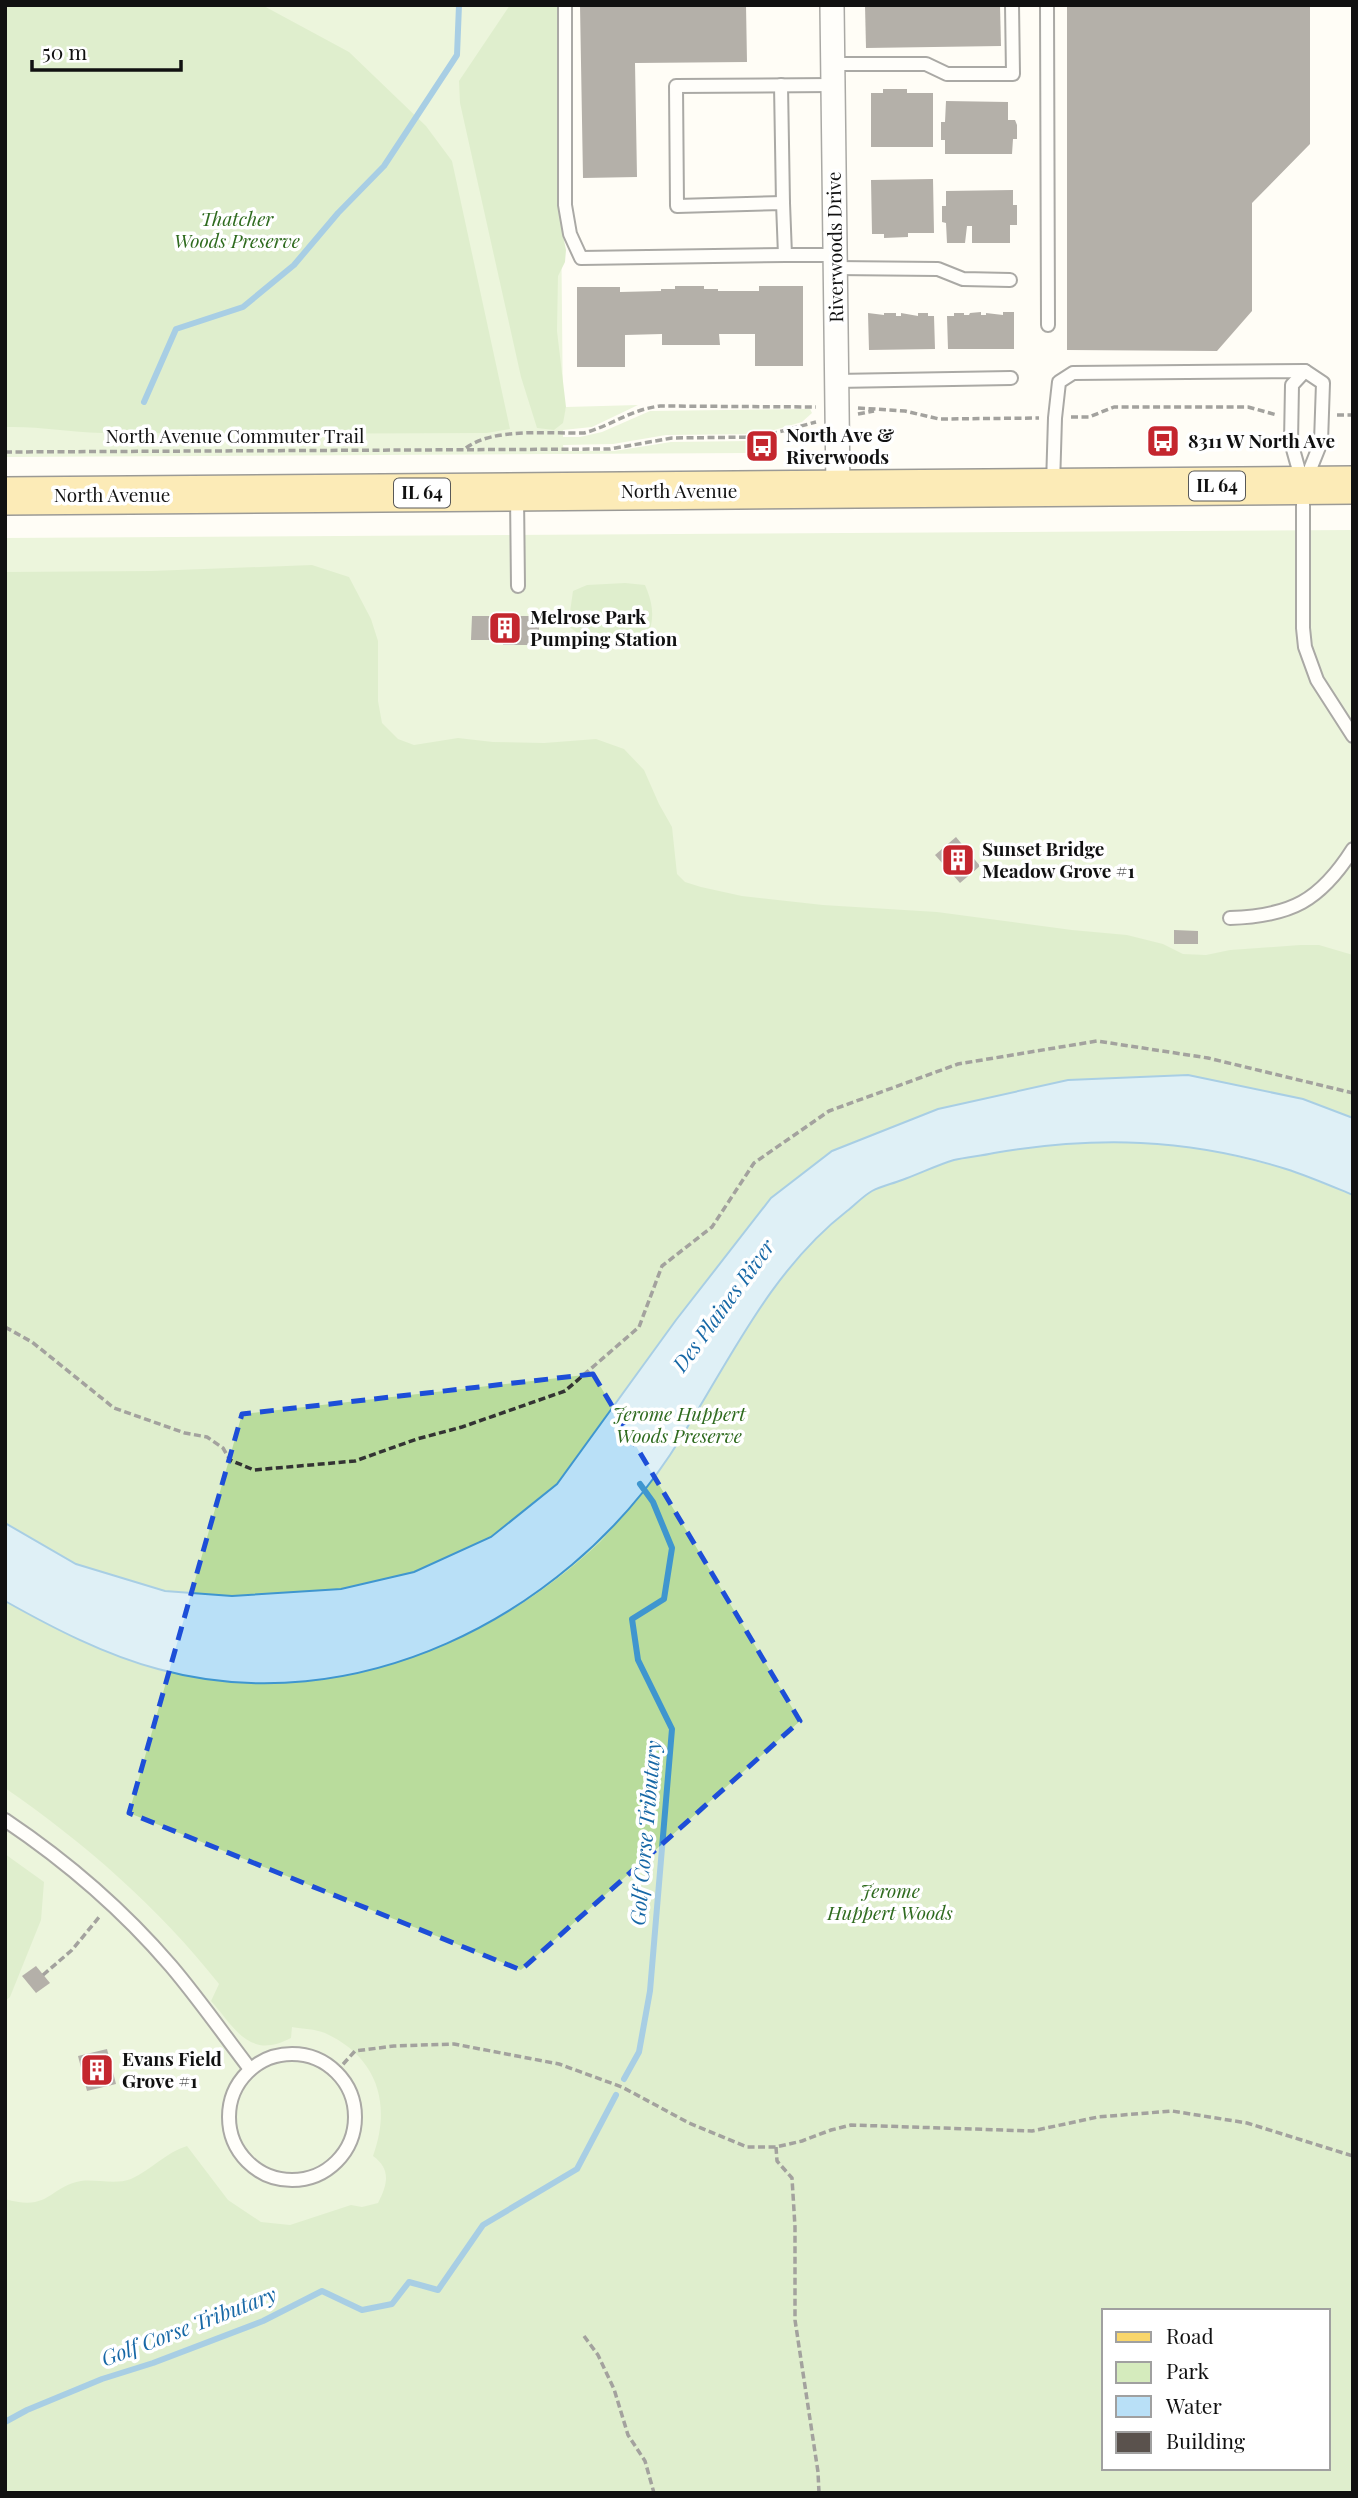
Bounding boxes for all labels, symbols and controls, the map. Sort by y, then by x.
scale bar [32,28,180,72]
text: 50 m [42,37,88,65]
street label: Riverwoods Drive [820,171,848,323]
park label: Thatcher Woods Preserve [174,205,300,253]
place label: North Ave & Riverwoods [786,421,894,469]
street label: North Avenue Commuter Trail [105,422,365,448]
bus stop icon: 8311 W North Ave [1144,422,1182,460]
bus stop icon: North Ave & Riverwoods [743,427,781,465]
place label: 8311 W North Ave [1188,427,1335,453]
road number: IL 64 [1189,472,1245,500]
street label: North Avenue [621,477,737,503]
road number: IL 64 [394,478,450,508]
street label: North Avenue [54,481,170,507]
place label: Melrose Park Pumping Station [530,603,678,651]
building icon: Melrose Park Pumping Station [486,609,524,647]
place label: Sunset Bridge Meadow Grove #1 [982,835,1135,883]
building icon: Sunset Bridge Meadow Grove #1 [939,841,977,879]
water label: Des Plaines River [664,1232,780,1377]
park label: Jerome Huppert Woods Preserve [612,1400,747,1448]
water label: Golf Corse Tributary [622,1739,666,1927]
park label: Jerome Huppert Woods [826,1877,953,1925]
place label: Evans Field Grove #1 [122,2045,223,2093]
building icon: Evans Field Grove #1 [78,2051,116,2089]
water label: Golf Corse Tributary [97,2279,280,2371]
legend [1102,2309,1330,2470]
text: Road [1166,2321,1214,2349]
text: Park [1166,2356,1210,2384]
text: Water [1165,2391,1222,2419]
text: Building [1166,2426,1245,2454]

